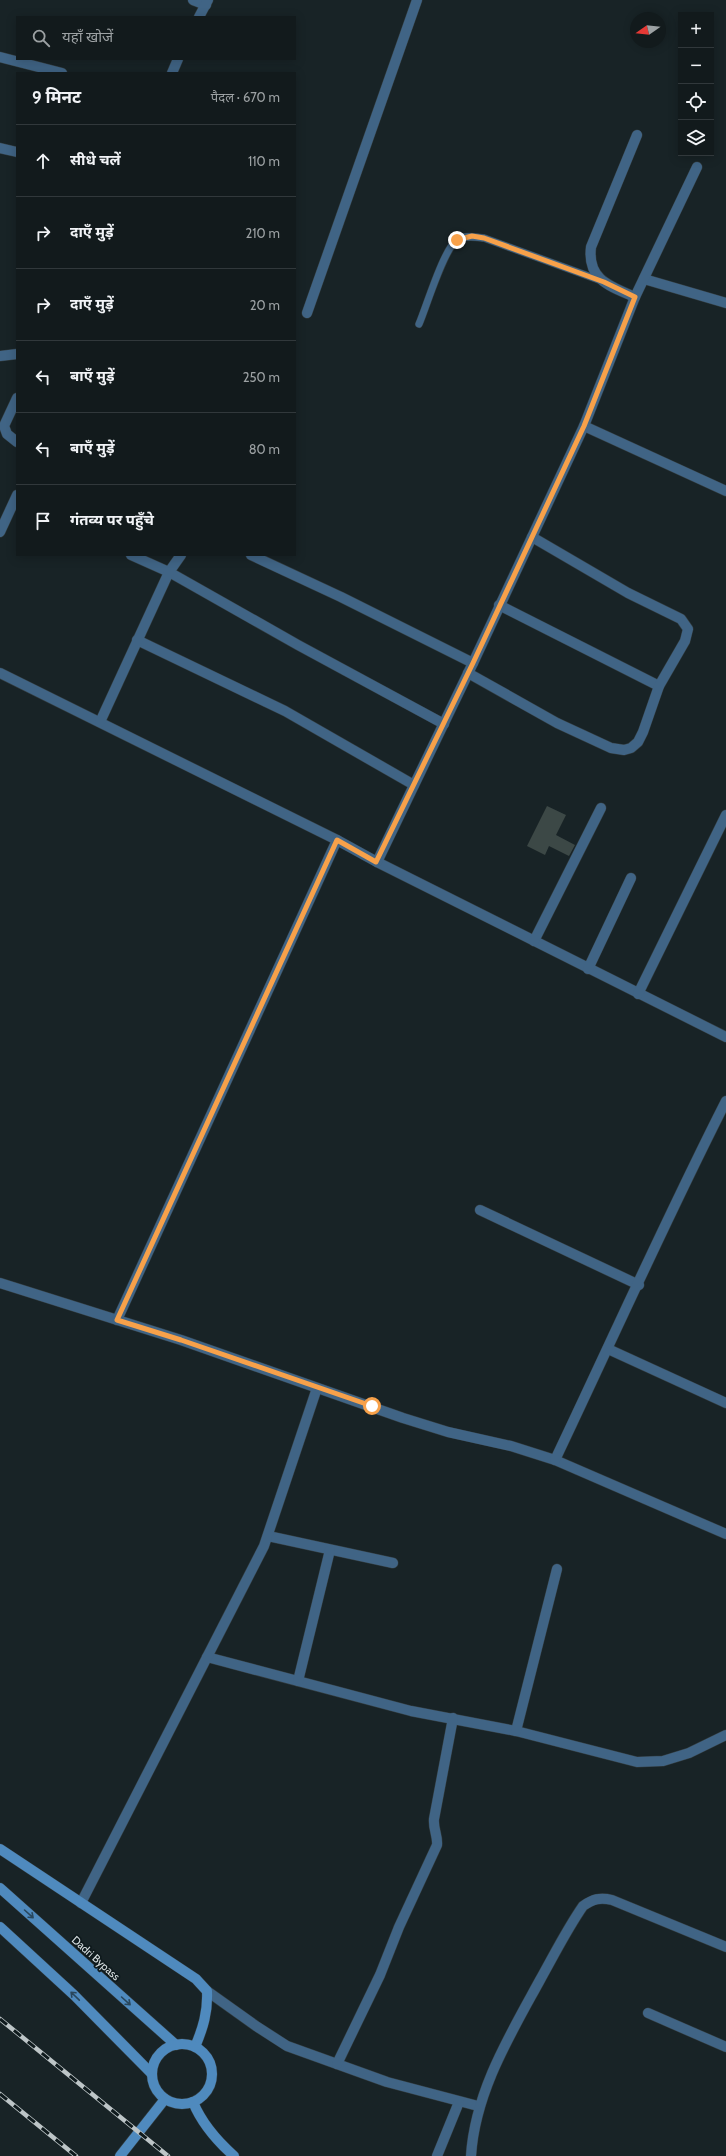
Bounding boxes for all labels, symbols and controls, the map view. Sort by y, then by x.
north arrow [630,12,666,48]
map controls [678,12,714,156]
button: + [678,12,714,48]
search box [16,16,296,60]
icon: search [30,27,52,49]
text: यहाँ खोजें [62,28,113,46]
button: − [678,48,714,84]
button: locate [678,84,714,120]
text: 9 मिनट [32,87,81,107]
text: पैदल · 670 m [211,89,280,105]
button: layers [678,120,714,156]
icon: ahead [32,150,54,172]
text: सीधे चलें [70,151,121,169]
text: 110 m [248,153,280,169]
icon: right [32,222,54,244]
text: दाएँ मुड़ें [70,223,114,241]
text: 210 m [246,225,280,241]
route end [448,231,466,249]
icon: right [32,294,54,316]
text: दाएँ मुड़ें [70,295,114,313]
text: 20 m [250,297,280,313]
icon: left [32,366,54,388]
text: बाएँ मुड़ें [70,367,115,385]
text: 250 m [243,369,280,385]
icon: left [32,438,54,460]
text: बाएँ मुड़ें [70,439,115,457]
text: 80 m [249,441,280,457]
icon: arrive [32,510,54,532]
text: गंतव्य पर पहुँचे [70,511,154,529]
route start [363,1397,381,1415]
one-way arrow [24,1910,34,1919]
street label: Dadri Bypass [69,1933,123,1984]
one-way arrow [70,1991,80,2001]
one-way arrow [121,1996,131,2005]

